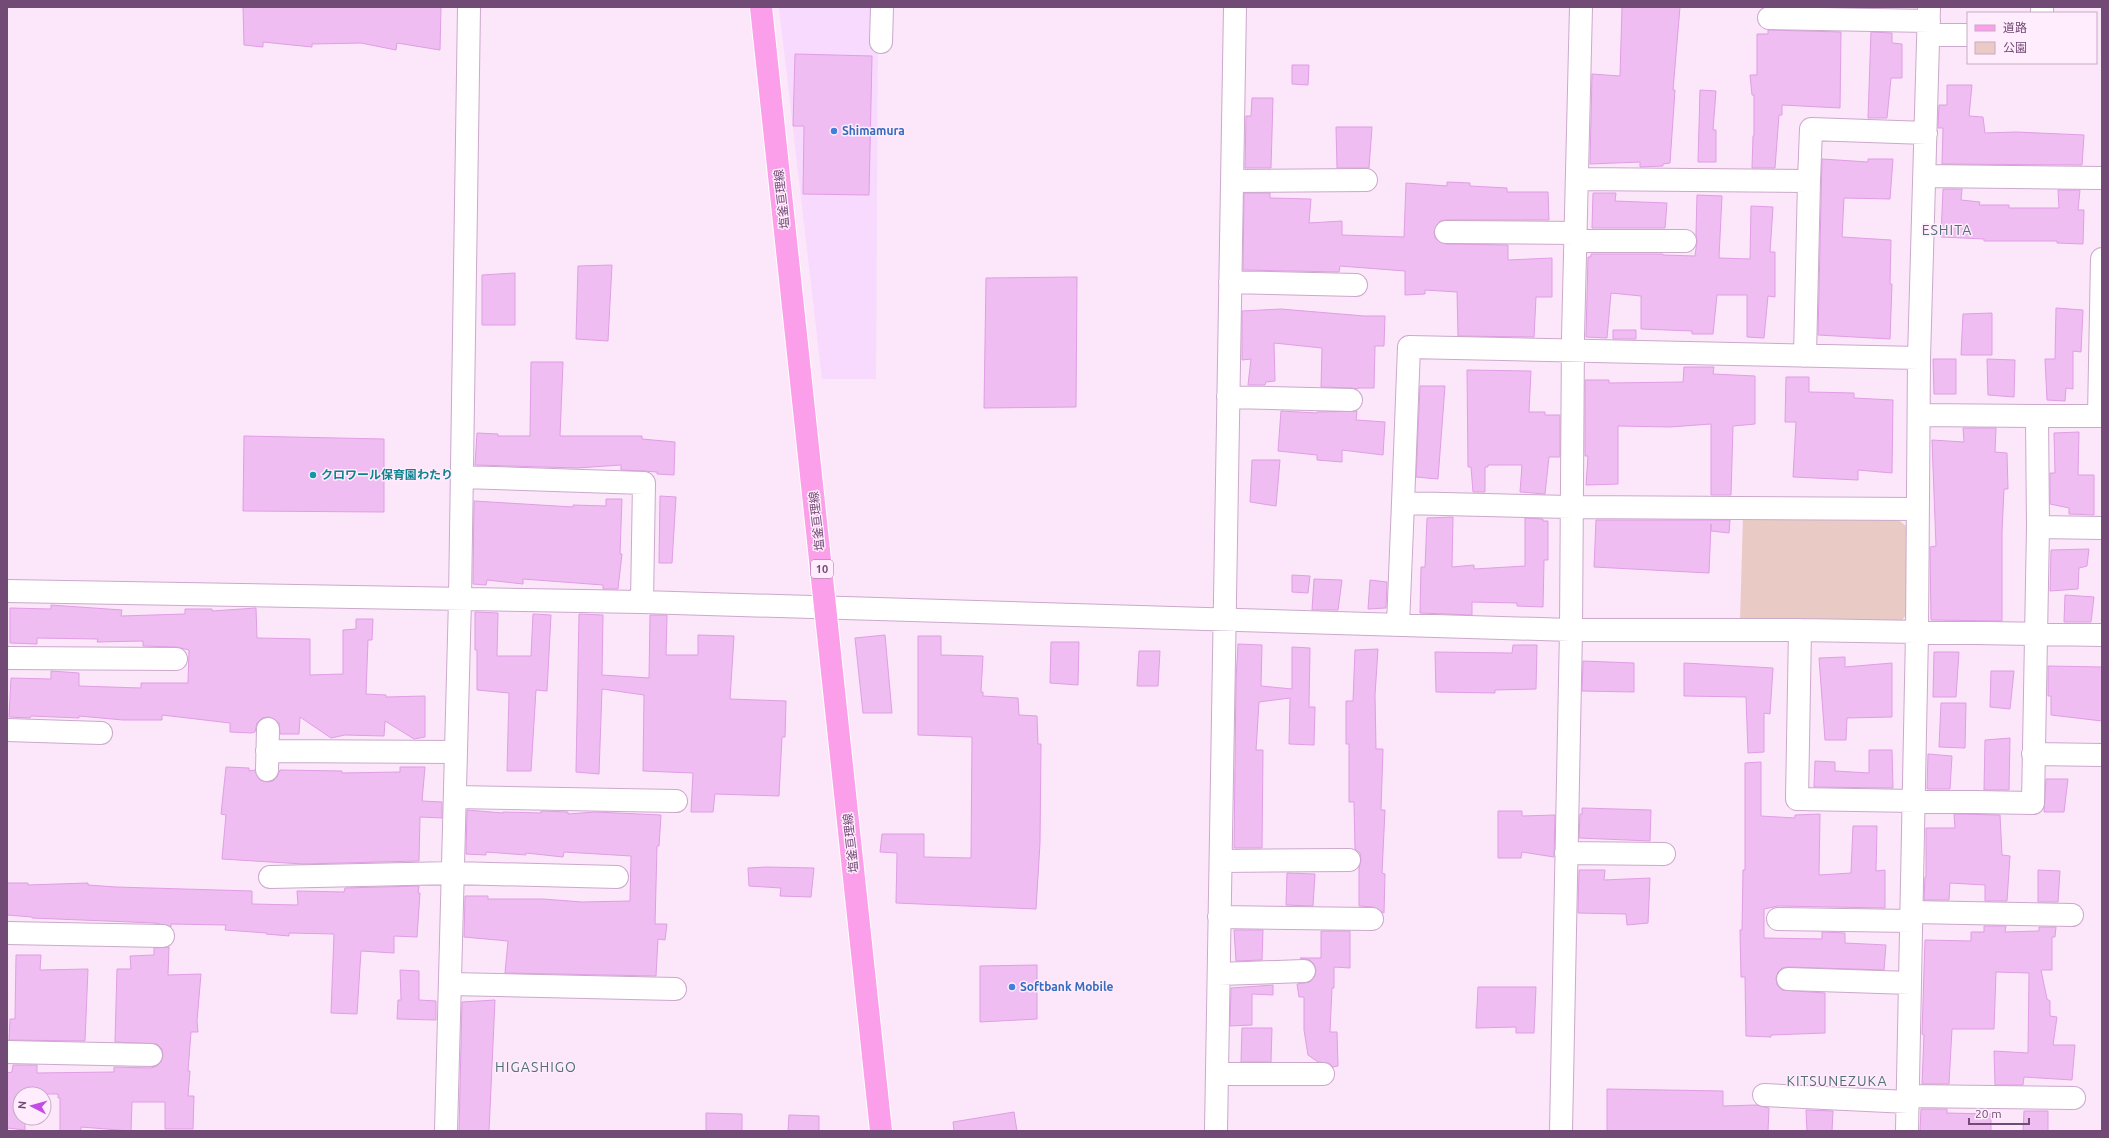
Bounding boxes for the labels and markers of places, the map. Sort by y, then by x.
place label: Shimamura [842,124,905,137]
marker: Shimamura [829,126,839,136]
place label: クロワール保育園わたり [321,468,453,481]
marker: クロワール保育園わたり [308,470,318,480]
place label: Softbank Mobile [1020,980,1114,993]
marker: Softbank Mobile [1007,982,1017,992]

